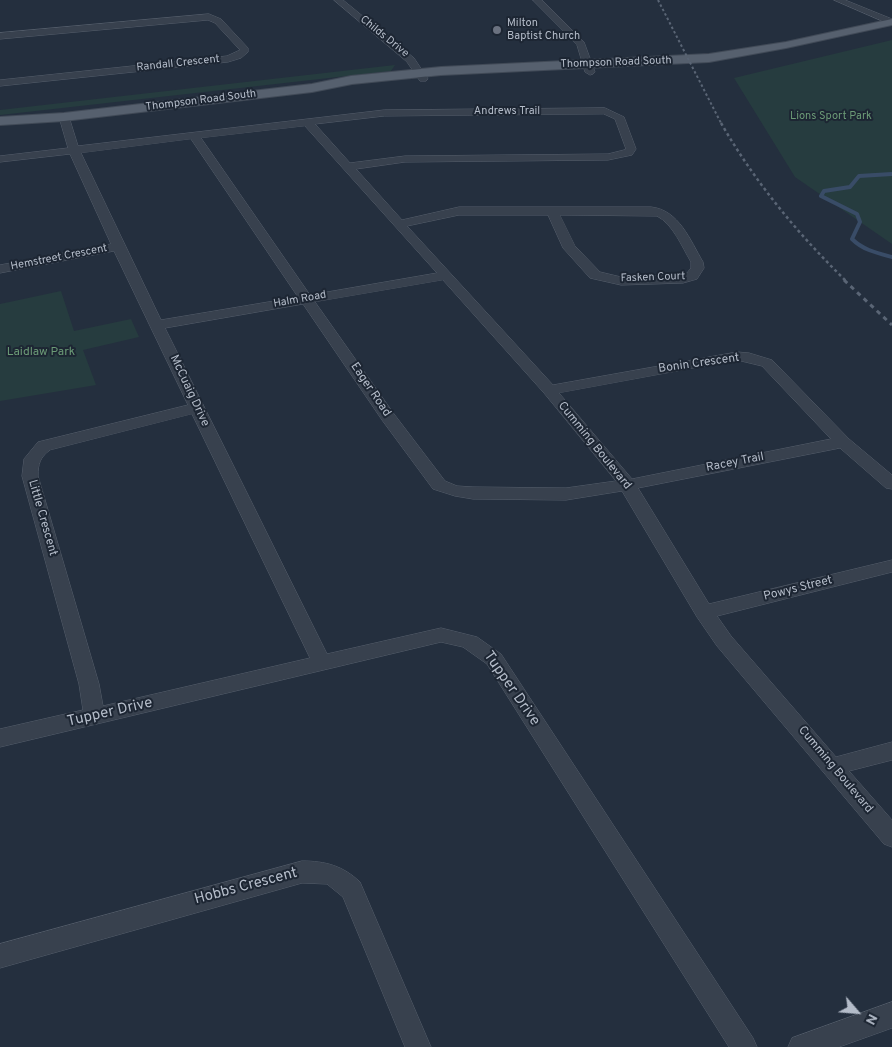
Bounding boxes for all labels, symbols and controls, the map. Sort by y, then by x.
street label: Childs Drive [357,13,411,61]
place label: Milton Baptist Church [507,17,580,43]
marker: Milton Baptist Church [491,24,503,36]
street label: Randall Crescent [136,53,220,75]
street label: Thompson Road South [560,54,672,72]
street label: Thompson Road South [145,88,257,114]
street label: Andrews Trail [474,105,540,119]
park label: Lions Sport Park [790,110,872,124]
street label: Hemstreet Crescent [10,242,108,274]
street label: Fasken Court [620,270,686,286]
street label: Halm Road [273,289,327,311]
park label: Laidlaw Park [7,346,75,360]
street label: Bonin Crescent [658,351,740,377]
street label: McCuaig Drive [166,353,212,429]
street label: Eager Road [347,360,393,420]
street label: Cumming Boulevard [554,399,634,493]
street label: Racey Trail [705,450,765,476]
street label: Little Crescent [24,478,60,558]
street label: Powys Street [762,574,834,604]
street label: Tupper Drive [479,648,543,730]
street label: Tupper Drive [66,694,154,732]
street label: Cumming Boulevard [794,724,876,816]
street label: Hobbs Crescent [193,865,299,909]
north arrow [832,987,882,1037]
text: N [861,1011,881,1027]

